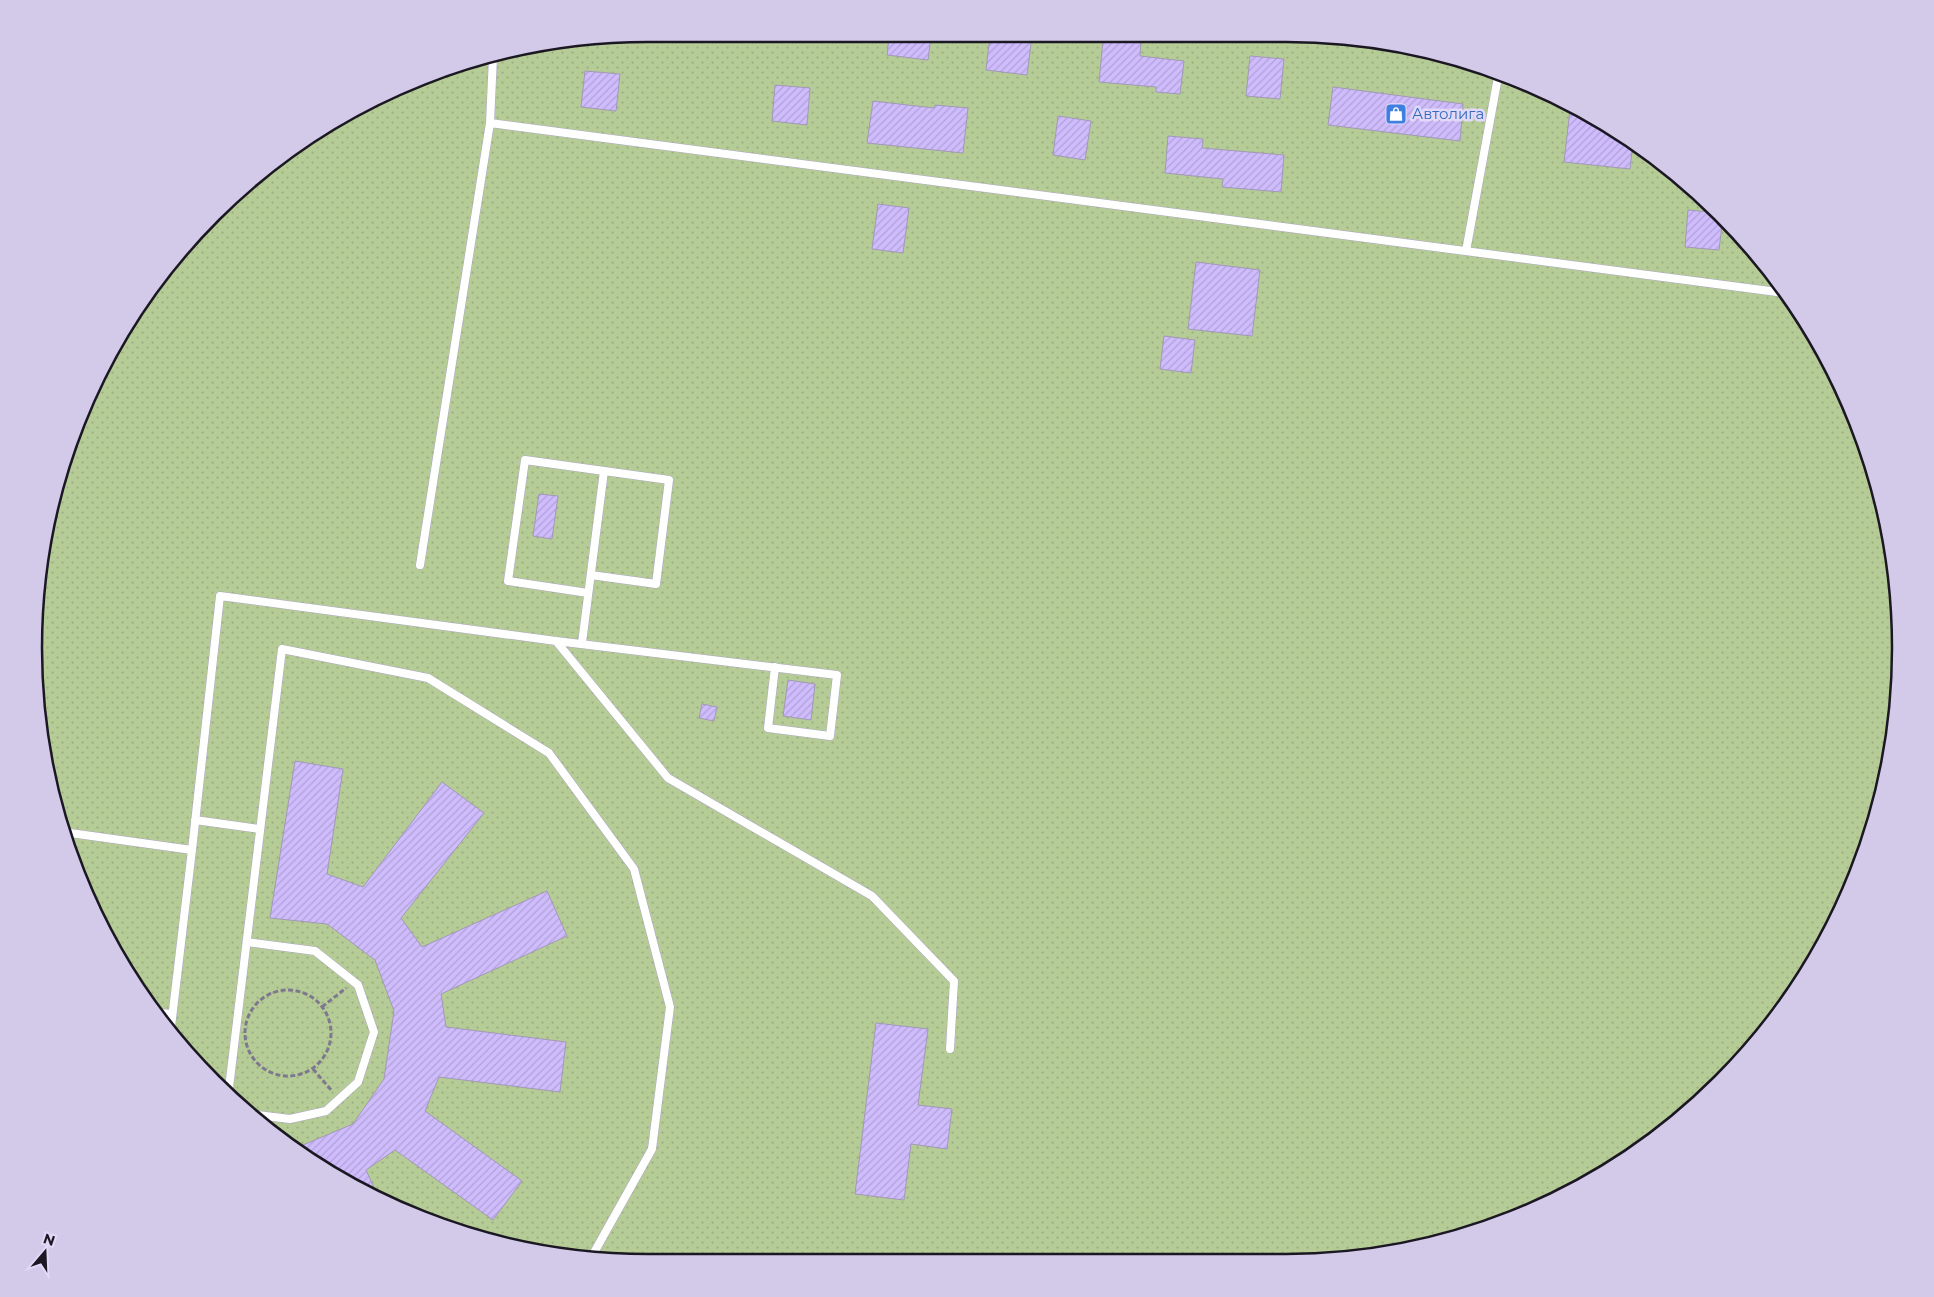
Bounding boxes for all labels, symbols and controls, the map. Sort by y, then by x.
shop icon: Автолига [1384,102,1408,126]
place label: Автолига [1412,104,1484,123]
north arrow [20,1227,70,1277]
text: N [41,1229,58,1250]

